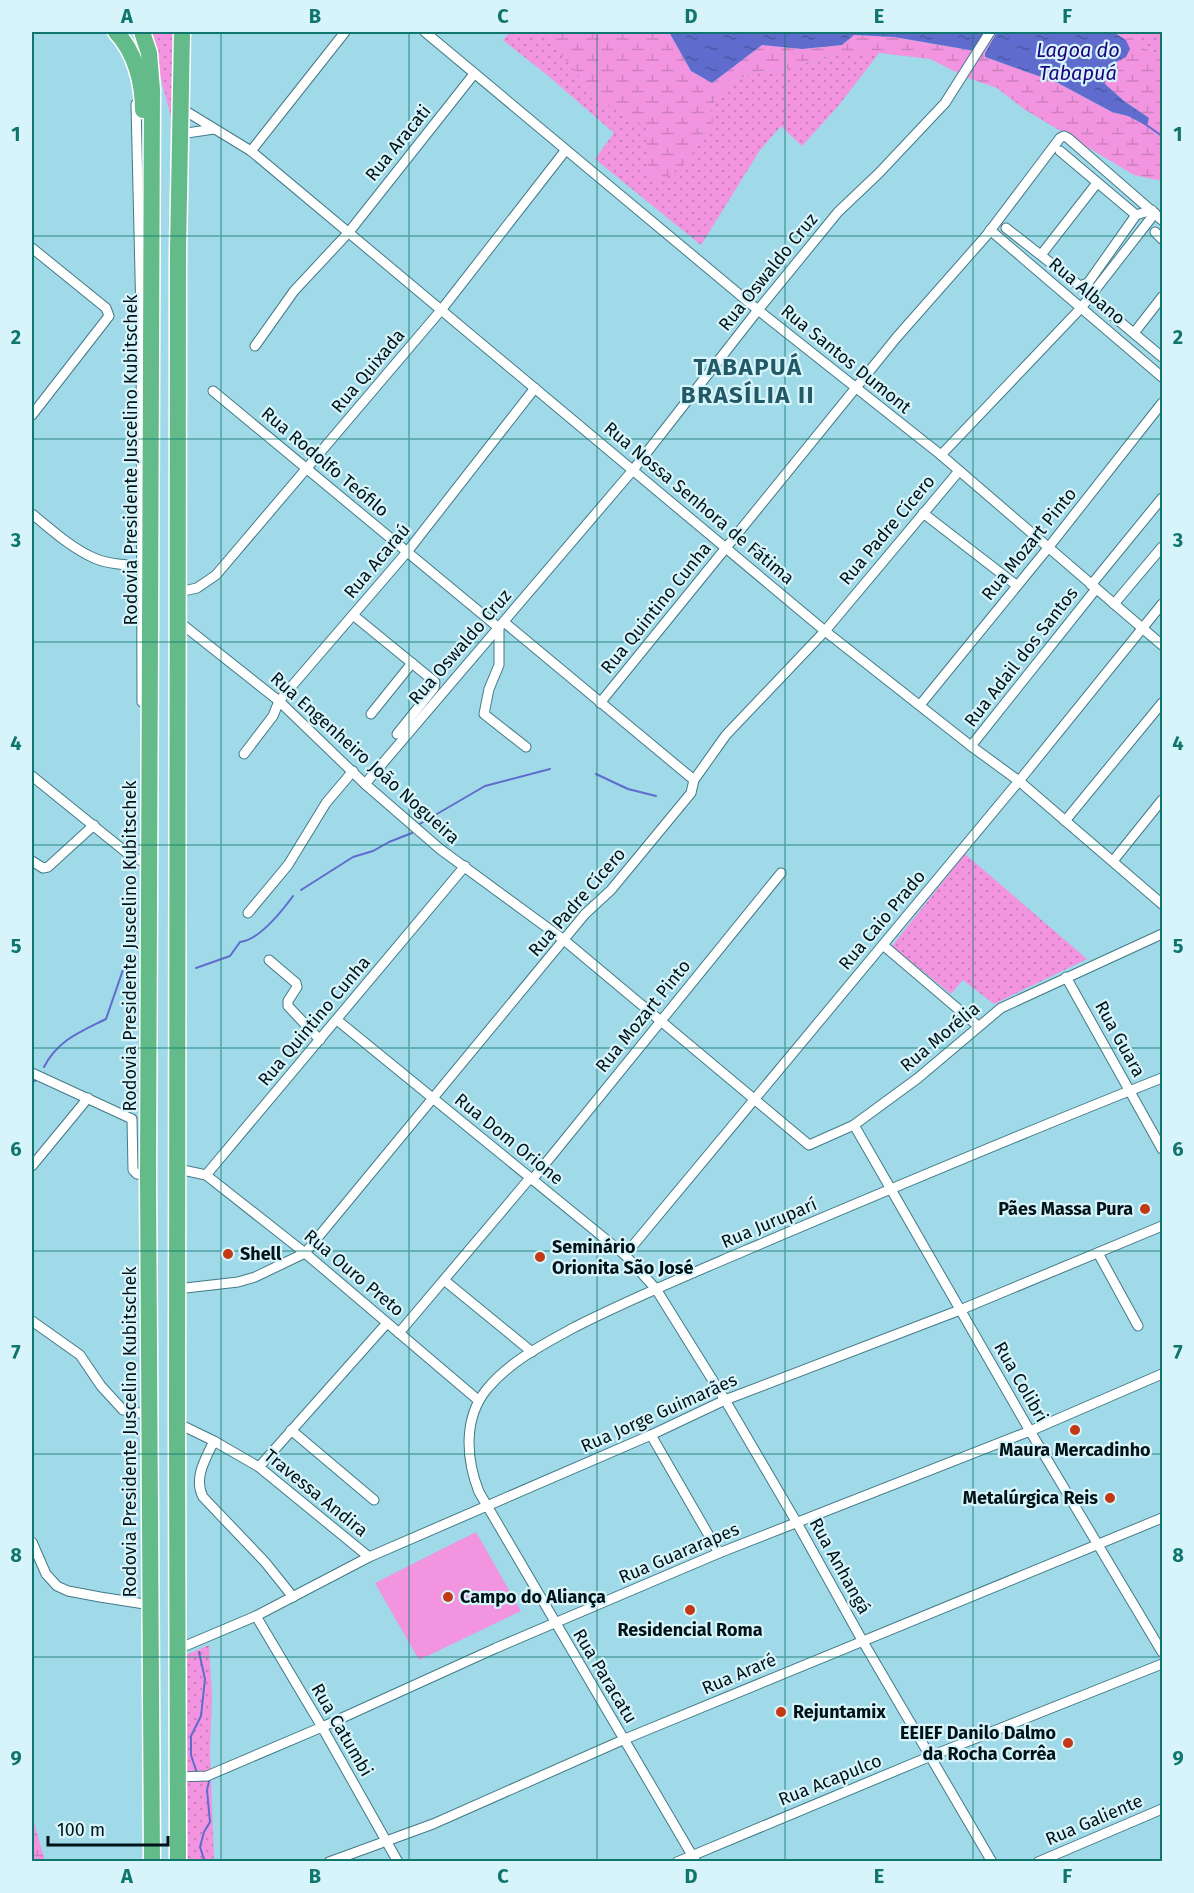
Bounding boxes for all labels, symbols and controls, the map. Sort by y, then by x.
text: A [120,4,134,28]
text: B [309,4,321,28]
text: C [497,4,509,28]
text: D [684,4,698,28]
text: E [874,4,884,28]
text: F [1062,4,1072,28]
water label: Lagoa do Tabapuá [1036,38,1120,85]
street label: Rua Aracati [360,100,436,186]
text: 1 [11,122,21,146]
text: 1 [1173,122,1183,146]
street label: Rua Oswaldo Cruz [714,209,822,335]
street label: Rua Albano [1044,253,1130,329]
street label: Rodovia Presidente Juscelino Kubitschek [120,294,142,625]
street label: Rua Santos Dumont [776,300,916,419]
text: 2 [11,325,21,349]
street label: Rua Quixada [327,325,409,417]
text: 2 [1173,325,1183,349]
district label: TABAPUÁ BRASÍLIA II [681,352,815,409]
street label: Rua Rodolfo Teófilo [257,402,393,522]
street label: Rua Nossa Senhora de Fátima [599,417,799,589]
street label: Rua Padre Cícero [835,470,939,590]
street label: Rua Mozart Pinto [977,483,1081,605]
street label: Rua Acaraú [339,519,415,603]
text: 3 [10,528,21,552]
text: 3 [1172,528,1183,552]
street label: Rua Quintino Cunha [596,538,716,678]
street label: Rua Adail dos Santos [959,583,1083,731]
street label: Rua Oswaldo Cruz [404,585,516,709]
street label: Rua Engenheiro João Nogueira [266,667,464,849]
text: 4 [10,731,22,755]
text: 4 [1172,731,1184,755]
street label: Rodovia Presidente Juscelino Kubitschek [119,780,141,1111]
street label: Rua Padre Cícero [524,843,630,961]
street label: Rua Caio Prado [834,866,930,974]
text: 5 [11,934,22,958]
text: 5 [1173,934,1184,958]
street label: Rua Quintino Cunha [253,951,375,1091]
street label: Rua Mozart Pinto [591,955,695,1077]
street label: Rua Morélia [896,997,984,1077]
street label: Rua Guara [1090,997,1150,1081]
street label: Rua Dom Orione [450,1088,568,1190]
text: 6 [10,1137,22,1161]
text: 6 [1172,1137,1184,1161]
street label: Rua Juruparí [718,1193,820,1253]
place label: Pães Massa Pura [998,1198,1133,1220]
marker: Pães Massa Pura [1138,1202,1152,1216]
street label: Rua Ouro Preto [300,1225,408,1321]
place label: Seminário Orionita São José [552,1236,693,1279]
place label: Shell [240,1243,282,1265]
marker: Shell [221,1247,235,1261]
marker: Seminário Orionita São José [533,1250,547,1264]
street label: Rodovia Presidente Juscelino Kubitschek [119,1266,141,1597]
street label: Rua Colibri [989,1338,1053,1426]
text: 7 [11,1340,21,1364]
text: 7 [1173,1340,1183,1364]
street label: Rua Jorge Guimarães [577,1369,741,1457]
marker: Maura Mercadinho [1068,1423,1082,1437]
place label: Maura Mercadinho [999,1439,1151,1461]
street label: Travessa Andira [260,1444,372,1542]
place label: Metalúrgica Reis [963,1487,1098,1509]
marker: Metalúrgica Reis [1103,1491,1117,1505]
street label: Rua Anhangá [805,1514,875,1618]
street label: Rua Guararapes [615,1518,743,1588]
text: 8 [10,1543,22,1567]
text: 8 [1172,1543,1184,1567]
place label: Campo do Aliança [460,1586,606,1608]
marker: Campo do Aliança [441,1590,455,1604]
marker: Residencial Roma [683,1603,697,1617]
place label: Residencial Roma [617,1619,763,1641]
street label: Rua Paracatu [568,1625,642,1727]
street label: Rua Araré [699,1649,779,1699]
street label: Rua Catumbi [307,1680,377,1780]
place label: Rejuntamix [793,1701,886,1723]
marker: Rejuntamix [774,1705,788,1719]
place label: EEIEF Danilo Dalmo da Rocha Corrêa [900,1722,1056,1765]
marker: EEIEF Danilo Dalmo da Rocha Corrêa [1061,1736,1075,1750]
text: 9 [10,1746,22,1770]
text: 9 [1172,1746,1184,1770]
street label: Rua Acapulco [775,1749,885,1811]
street label: Rua Galiente [1042,1790,1146,1850]
scale bar [48,1809,168,1847]
text: 100 m [57,1819,105,1841]
text: A [120,1864,134,1888]
text: B [309,1864,321,1888]
text: C [497,1864,509,1888]
text: D [684,1864,698,1888]
text: E [874,1864,884,1888]
text: F [1062,1864,1072,1888]

